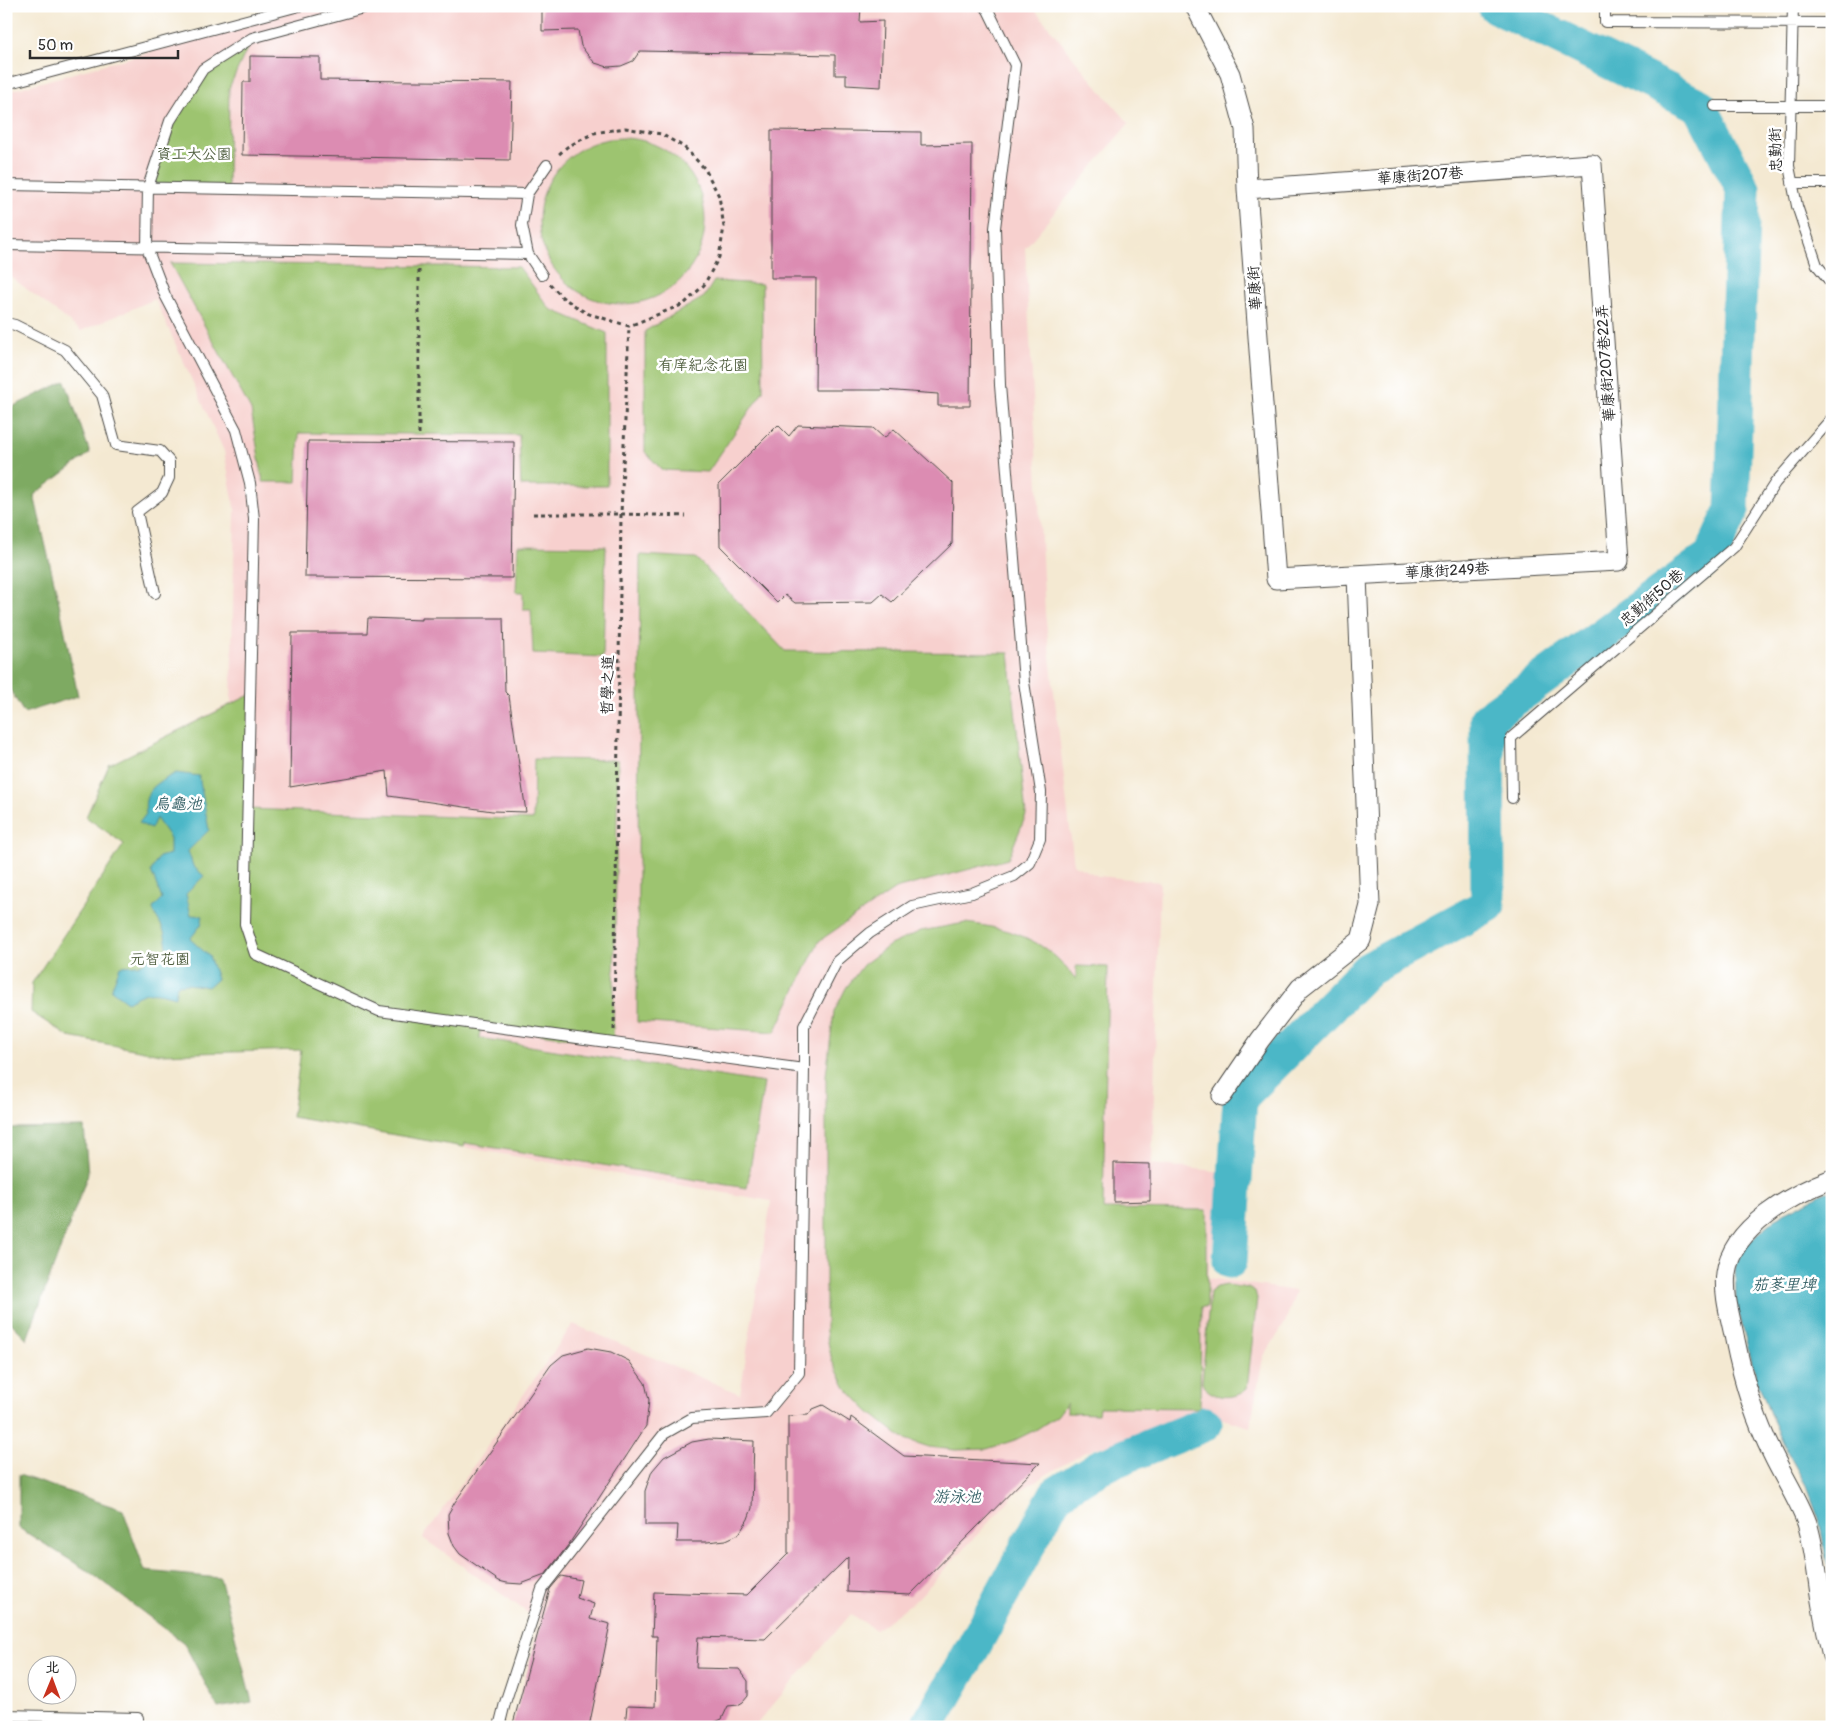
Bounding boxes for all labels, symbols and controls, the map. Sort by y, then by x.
scale bar [30,28,178,60]
text: 50 m [38,36,73,55]
street label: 忠勤街 [1766,127,1786,173]
park label: 資工大公園 [156,145,232,164]
street label: 華康街207巷 [1376,164,1464,188]
street label: 華康街 [1244,265,1266,311]
street label: 華康街207巷22弄 [1592,303,1620,423]
park label: 有庠紀念花園 [658,356,748,375]
street label: 華康街249巷 [1404,559,1490,583]
street label: 忠勤街50巷 [1616,565,1688,631]
street label: 哲學之道 [598,655,618,715]
water label: 烏龜池 [154,794,203,814]
park label: 元智花園 [130,950,190,969]
water label: 茄苳里埤 [1752,1275,1818,1295]
water label: 游泳池 [933,1487,982,1507]
north arrow [28,1656,78,1706]
text: 北 [45,1659,59,1676]

